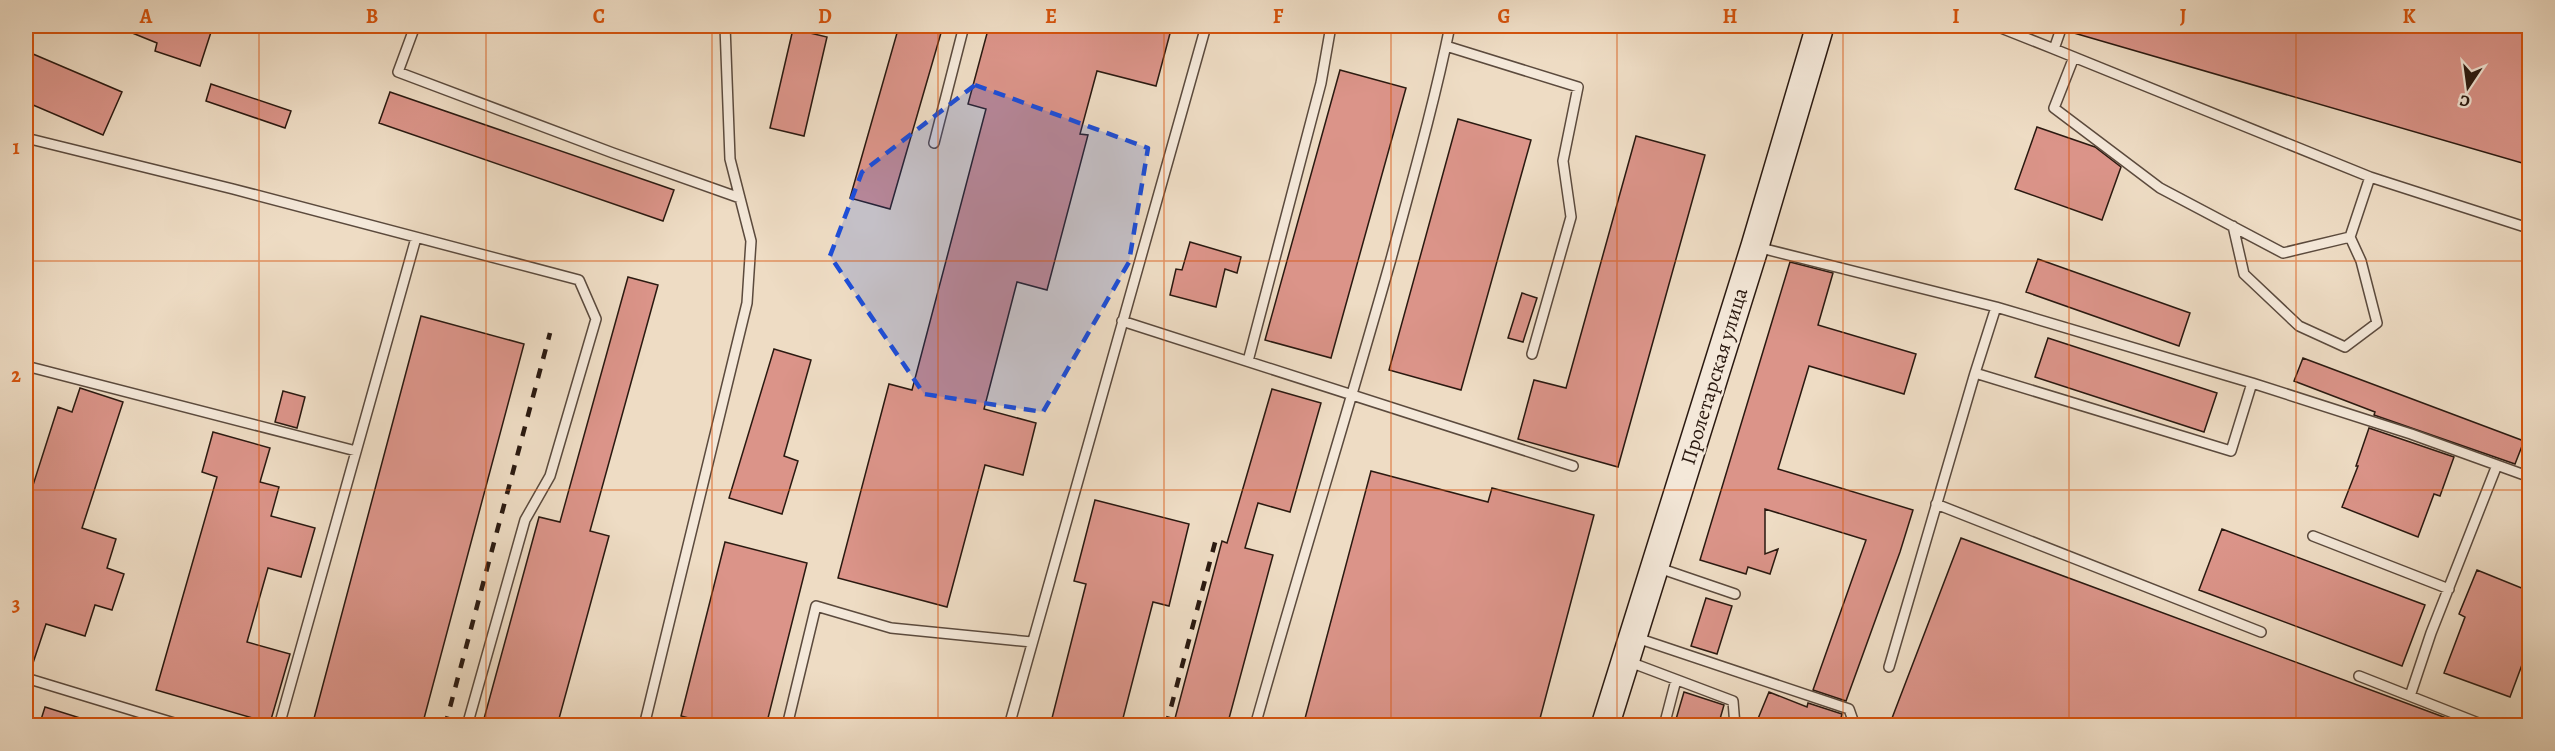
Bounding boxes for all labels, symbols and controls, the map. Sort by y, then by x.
text: A [139,3,153,30]
text: B [366,3,378,30]
text: C [593,3,605,30]
text: D [818,3,832,30]
text: E [1045,3,1057,30]
text: F [1273,3,1284,30]
text: G [1497,3,1511,30]
text: H [1723,3,1738,30]
text: I [1952,3,1960,30]
text: J [2180,3,2187,30]
text: K [2402,3,2416,30]
north arrow [2438,57,2498,117]
text: С [2457,89,2472,112]
text: 1 [12,134,20,161]
street label: Пролетарская улица [1674,284,1754,468]
text: 2 [11,362,21,389]
text: 3 [12,591,20,618]

